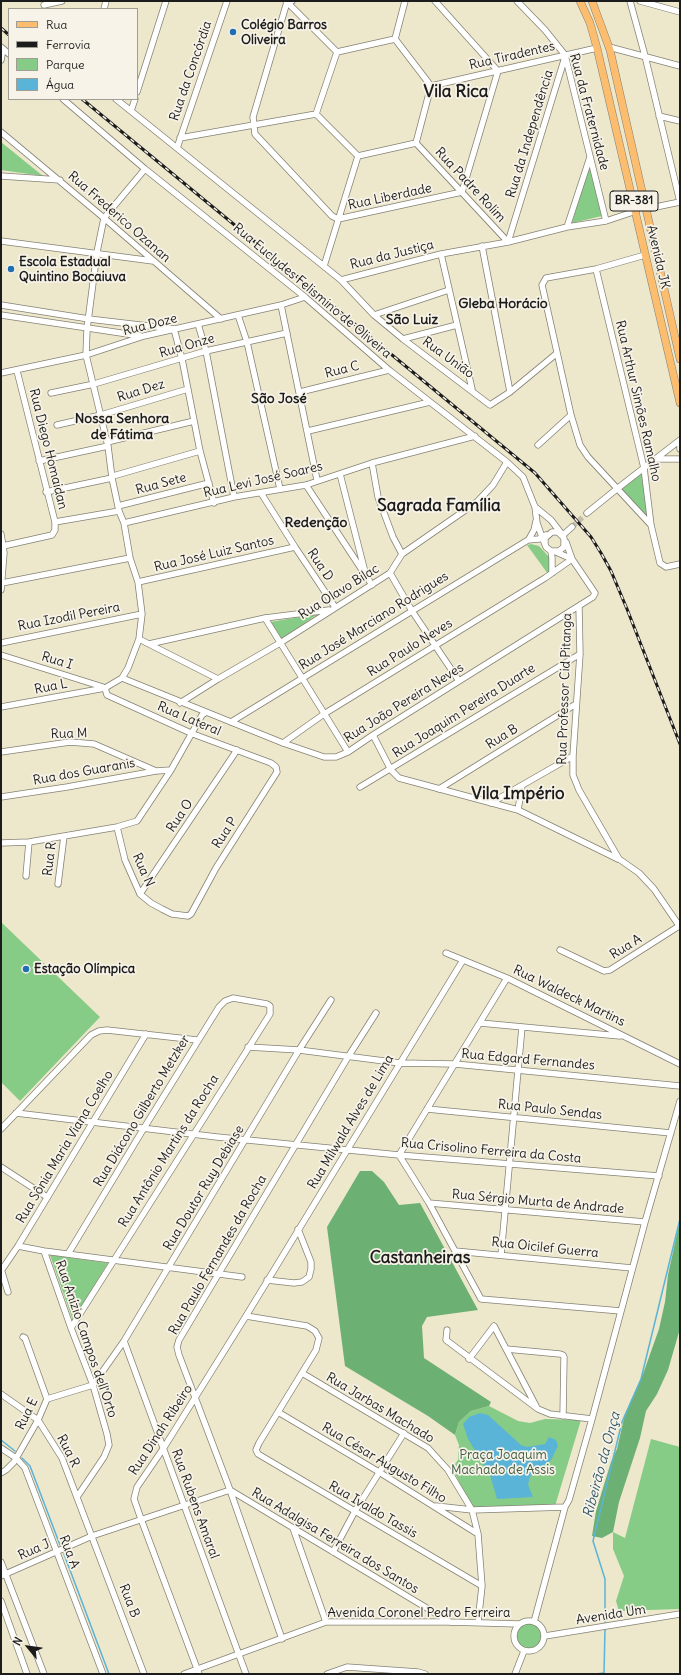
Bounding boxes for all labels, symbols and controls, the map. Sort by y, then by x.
legend [8,8,138,100]
text: Rua [46,17,67,32]
place label: Colégio Barros Oliveira [241,17,327,48]
street label: Rua da Concórdia [167,19,215,123]
marker: Colégio Barros Oliveira [228,27,238,37]
text: Ferrovia [46,37,90,52]
street label: Rua Tiradentes [468,39,556,73]
street label: Rua da Fraternidade [566,52,612,172]
text: Parque [46,57,85,72]
street label: Rua da Independência [503,68,557,200]
text: Água [46,77,74,92]
district label: Vila Rica [424,82,488,102]
street label: Rua Padre Rolim [431,144,509,226]
street label: Rua Frederico Ozanan [65,168,173,266]
street label: Rua Liberdade [347,181,433,213]
road number: BR-381 [610,191,658,211]
street label: Rua Euclydes Felismino de Oliveira [230,220,394,362]
street label: Avenida JK [643,224,673,290]
street label: Rua da Justiça [349,237,435,273]
place label: Escola Estadual Quintino Bocaiuva [19,254,126,285]
marker: Escola Estadual Quintino Bocaiuva [6,264,16,274]
district label: Gleba Horácio [458,296,548,312]
street label: Rua Doze [121,311,179,339]
district label: São Luiz [386,312,438,328]
street label: Rua Arthur Simões Ramalho [612,319,664,483]
street label: Rua Onze [158,331,216,361]
street label: Rua União [419,334,477,382]
street label: Rua C [323,358,361,382]
street label: Rua Dez [115,376,167,406]
street label: Rua Diego Homaidan [25,387,71,511]
district label: São José [251,391,307,407]
district label: Nossa Senhora de Fátima [75,411,169,444]
street label: Rua Levi José Soares [202,459,324,501]
street label: Rua Sete [134,470,188,498]
district label: Sagrada Família [377,496,501,516]
district label: Redenção [285,515,347,531]
street label: Rua José Luiz Santos [153,533,275,575]
street label: Rua D [304,546,336,584]
street label: Rua Olavo Bilac [296,561,382,623]
street label: Rua José Marciano Rodrigues [296,569,452,673]
street label: Rua Izodil Pereira [17,599,121,635]
street label: Rua Professor Cid Pitanga [555,613,575,765]
street label: Rua Paulo Neves [365,616,455,680]
street label: Rua I [39,649,75,673]
street label: Rua João Pereira Neves [341,660,467,746]
street label: Rua Joaquim Pereira Duarte [390,661,538,761]
street label: Rua L [33,676,69,698]
street label: Rua Lateral [155,699,223,739]
street label: Rua B [483,721,521,753]
street label: Rua M [50,726,88,742]
street label: Rua dos Guaranis [32,755,136,789]
district label: Vila Império [471,784,565,804]
street label: Rua O [163,797,197,835]
street label: Rua P [209,814,241,852]
street label: Rua R [40,841,60,877]
street label: Rua N [129,851,157,889]
street label: Rua A [607,931,645,963]
place label: Estação Olímpica [34,961,135,977]
street label: Rua Waldeck Martins [510,962,628,1030]
marker: Estação Olímpica [21,964,31,974]
street label: Rua Diácono Gilberto Metzker [91,1032,193,1190]
street label: Rua Edgard Fernandes [461,1046,595,1074]
street label: Rua Milwald Alves de Lima [305,1052,397,1192]
street label: Rua Sônia Maria Viana Coelho [13,1068,117,1226]
street label: Rua Antônio Martins da Rocha [116,1072,222,1230]
street label: Rua Paulo Sendas [497,1097,603,1123]
street label: Rua Doutor Ruy Debiase [160,1123,248,1253]
street label: Rua Crisolino Ferreira da Costa [400,1135,582,1167]
street label: Rua Paulo Fernandes da Rocha [166,1172,270,1338]
street label: Rua Sérgio Murta de Andrade [451,1187,625,1217]
street label: Rua Oicilef Guerra [491,1235,599,1261]
district label: Castanheiras [370,1248,470,1268]
street label: Rua Anízio Campos dell'Orto [52,1258,120,1420]
street label: Rua Jarbas Machado [323,1370,437,1446]
street label: Rua Dinah Ribeiro [126,1382,196,1478]
street label: Rua E [13,1395,41,1433]
water label: Ribeirão da Onça [580,1410,624,1520]
street label: Rua César Augusto Filho [319,1420,449,1506]
street label: Rua R [53,1432,83,1470]
street label: Rua Rubens Amaral [168,1447,222,1561]
park label: Praça Joaquim Machado de Assis [451,1447,555,1478]
street label: Rua Ivaldo Tassis [326,1478,420,1542]
street label: Rua Adalgisa Ferreira dos Santos [249,1485,421,1597]
street label: Rua A [56,1533,82,1571]
street label: Rua J [16,1536,52,1564]
street label: Rua B [115,1582,143,1620]
street label: Avenida Um [575,1602,647,1628]
street label: Avenida Coronel Pedro Ferreira [328,1605,510,1621]
north arrow [8,1627,48,1667]
text: N [10,1634,25,1648]

